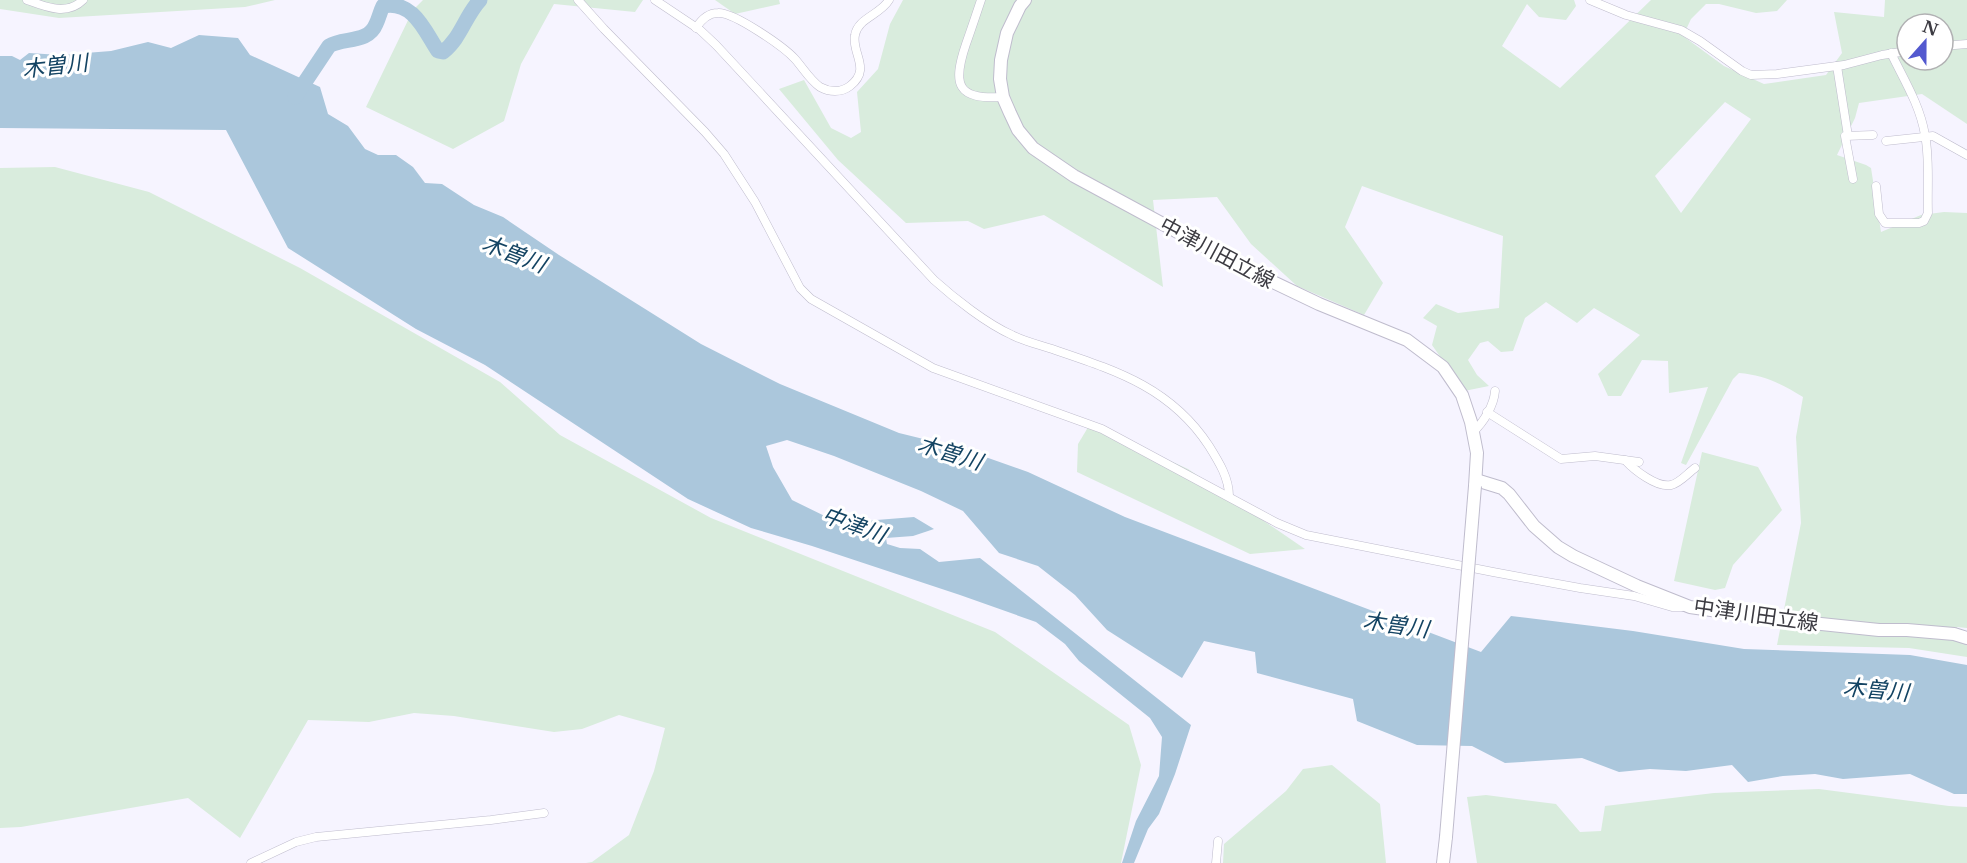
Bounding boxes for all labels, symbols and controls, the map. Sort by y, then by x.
north arrow [1895,12,1955,72]
text: N [1920,16,1941,40]
water label: 木曽川 [21,49,91,83]
street label: 中津川田立線 [1155,212,1279,294]
water label: 木曽川 [478,230,552,279]
water label: 木曽川 [914,430,987,476]
water label: 中津川 [818,501,891,550]
street label: 中津川田立線 [1692,593,1820,637]
water label: 木曽川 [1361,607,1433,643]
water label: 木曽川 [1842,674,1912,706]

